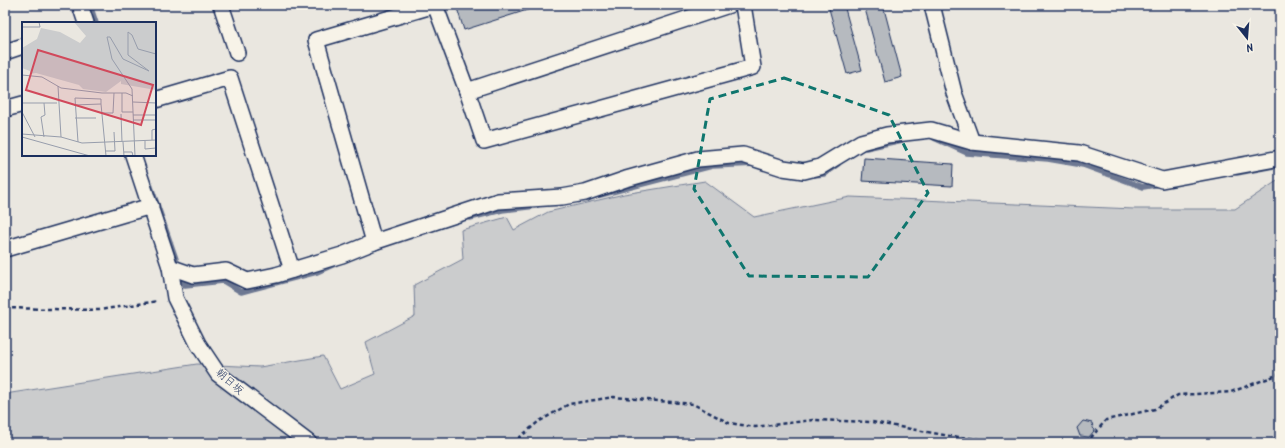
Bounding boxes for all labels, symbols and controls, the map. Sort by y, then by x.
north arrow [1227,18,1267,58]
inset map [22,22,156,156]
text: N [1244,37,1256,56]
street label: 朝日坂 [211,364,248,399]

